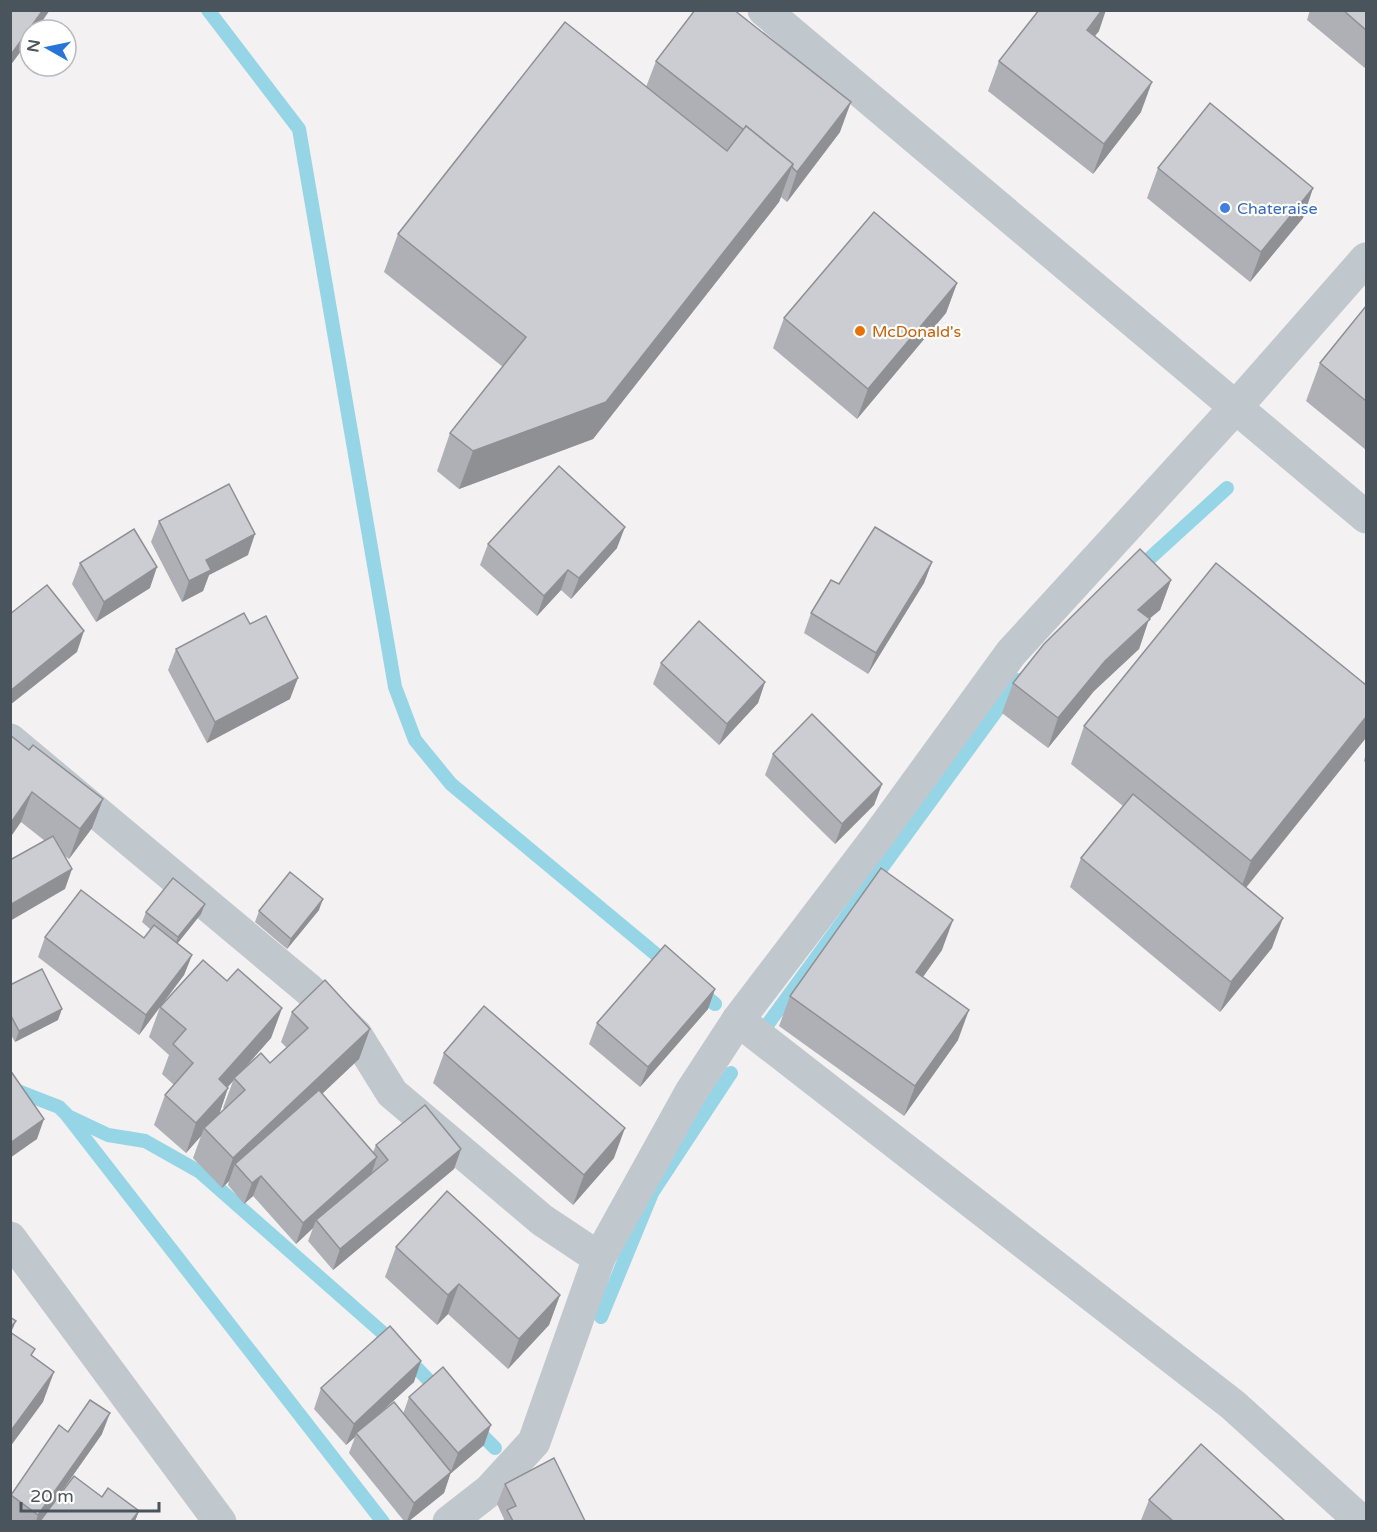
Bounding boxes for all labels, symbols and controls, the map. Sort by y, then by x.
north arrow [18,18,78,78]
text: N [23,38,45,54]
place label: Chateraise [1237,199,1318,219]
marker: Chateraise [1218,201,1232,215]
place label: McDonald's [872,322,961,342]
marker: McDonald's [853,324,867,338]
scale bar [21,1475,159,1513]
text: 20 m [30,1485,74,1507]

